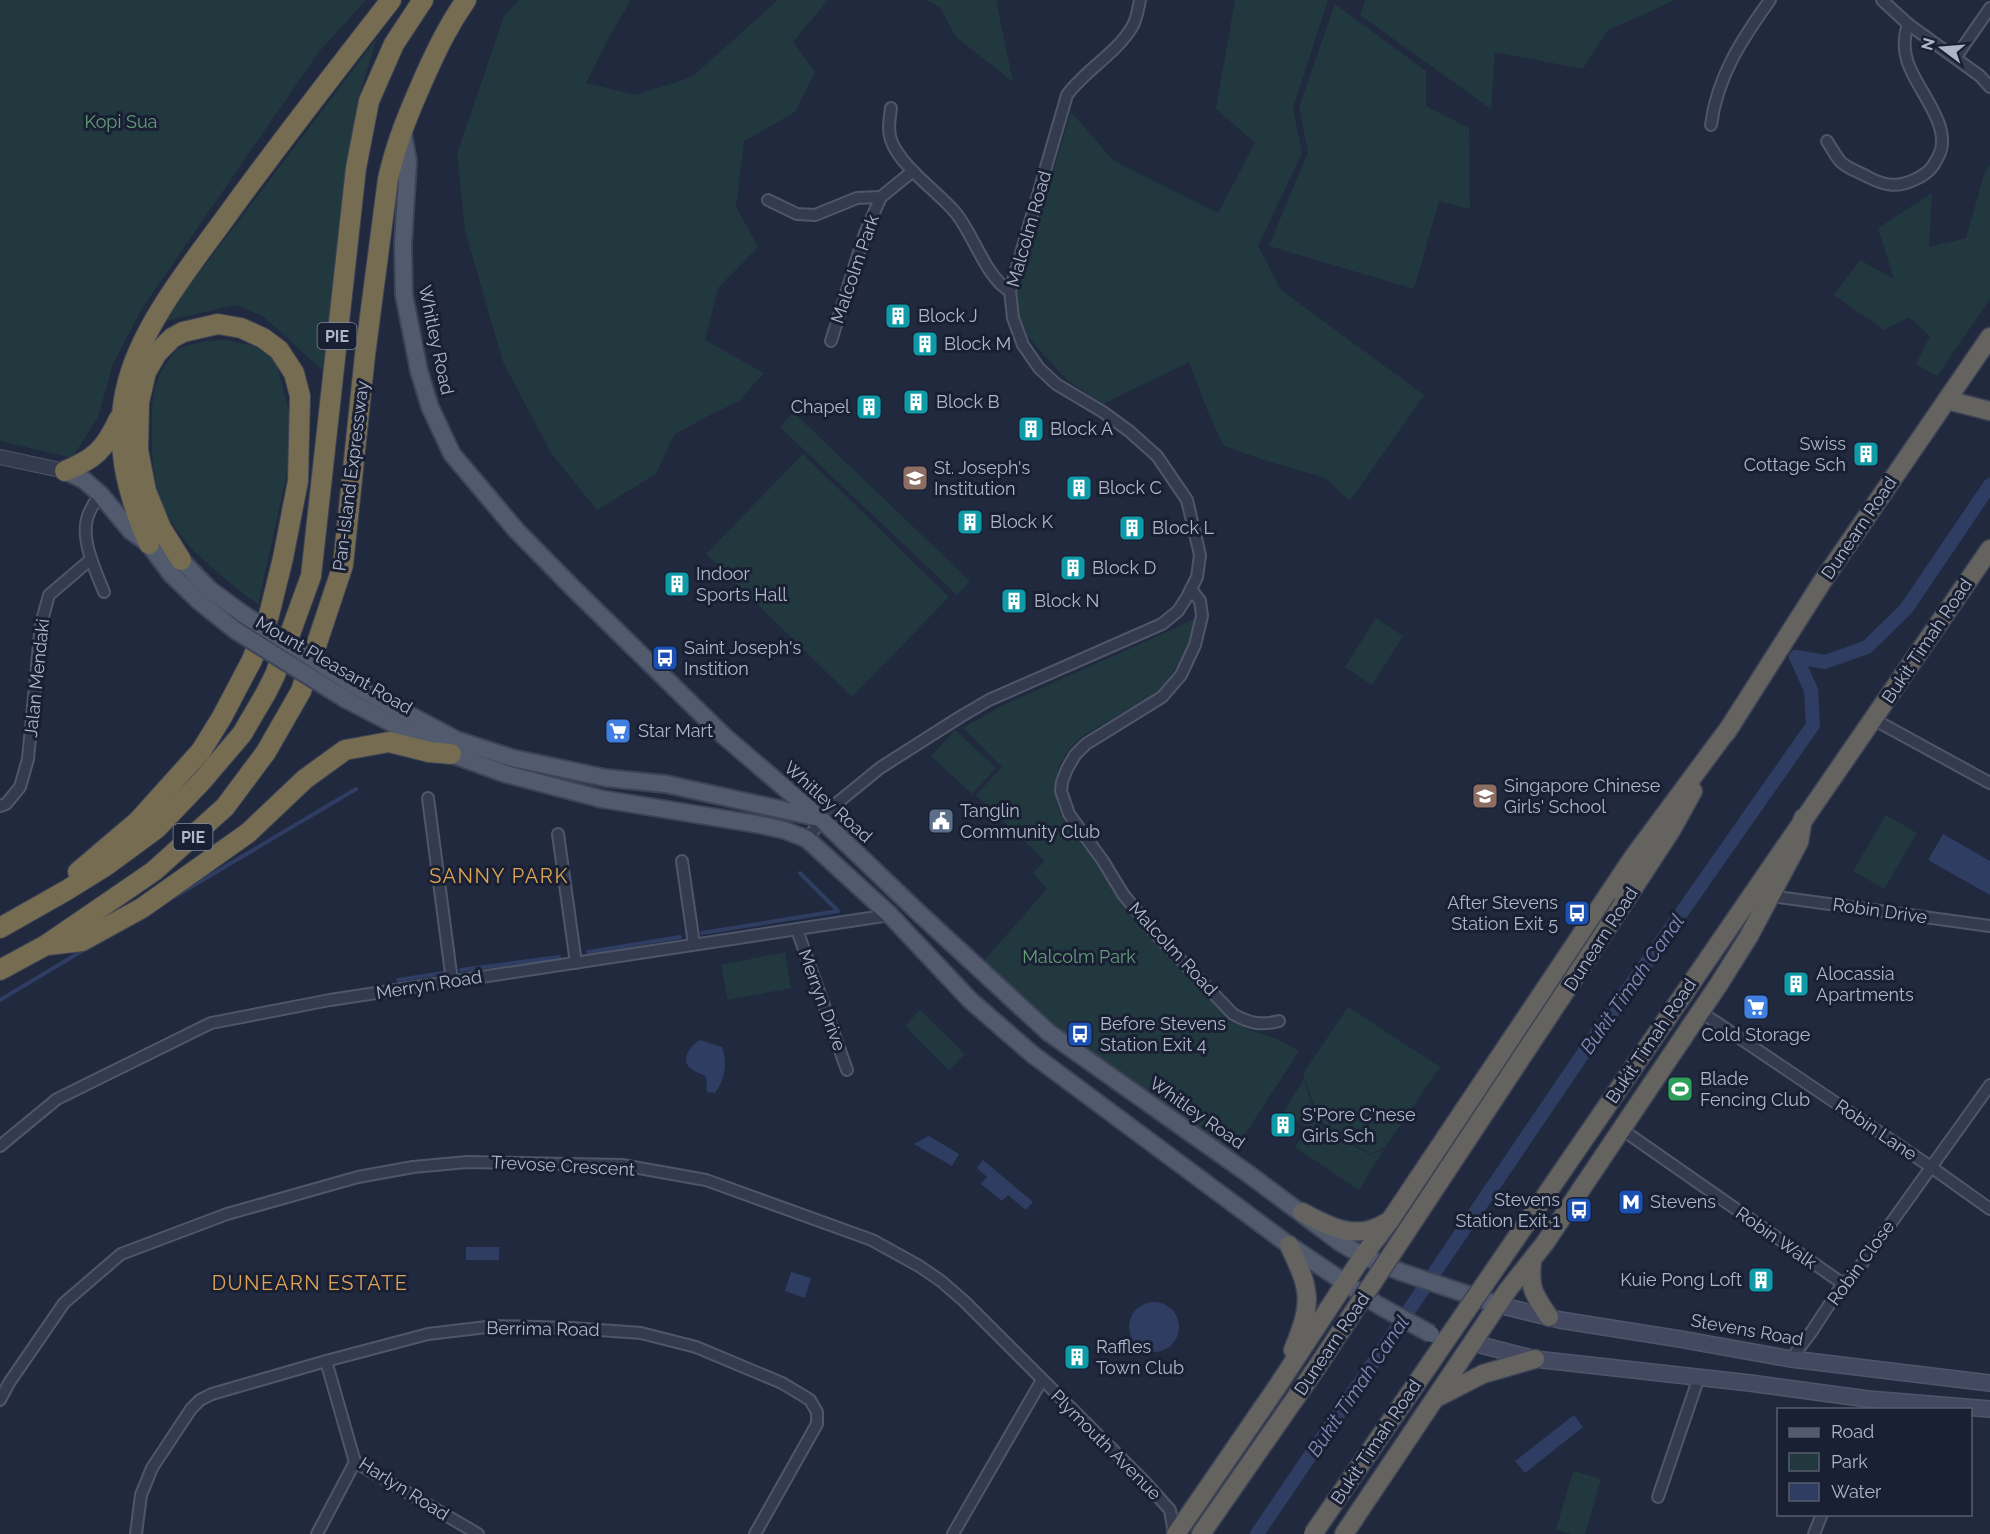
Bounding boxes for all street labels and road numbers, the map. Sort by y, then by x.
street label: Malcolm Road [1002,168,1055,289]
street label: Malcolm Park [826,211,883,326]
street label: Whitley Road [415,283,458,397]
road number: PIE [318,323,356,349]
street label: Pan-Island Expressway [328,379,373,572]
street label: Dunearn Road [1817,473,1901,583]
street label: Bukit Timah Road [1877,574,1976,707]
street label: Mount Pleasant Road [252,611,416,718]
street label: Jalan Mendaki [20,618,53,738]
street label: Whitley Road [780,757,877,847]
road number: PIE [174,824,212,850]
street label: Dunearn Road [1559,883,1642,994]
street label: Robin Drive [1831,893,1929,928]
street label: Malcolm Road [1125,898,1222,1000]
street label: Merryn Drive [794,946,851,1054]
street label: Merryn Road [375,966,483,1003]
street label: Bukit Timah Road [1601,974,1700,1107]
street label: Whitley Road [1146,1072,1249,1153]
street label: Robin Lane [1832,1095,1921,1165]
street label: Trevose Crescent [491,1151,635,1180]
street label: Robin Walk [1732,1202,1821,1273]
street label: Robin Close [1823,1216,1899,1309]
street label: Dunearn Road [1290,1289,1374,1399]
street label: Stevens Road [1689,1309,1805,1350]
street label: Berrima Road [486,1317,600,1340]
street label: Bukit Timah Road [1326,1375,1425,1508]
street label: Plymouth Avenue [1047,1385,1166,1504]
street label: Harlyn Road [355,1453,453,1524]

